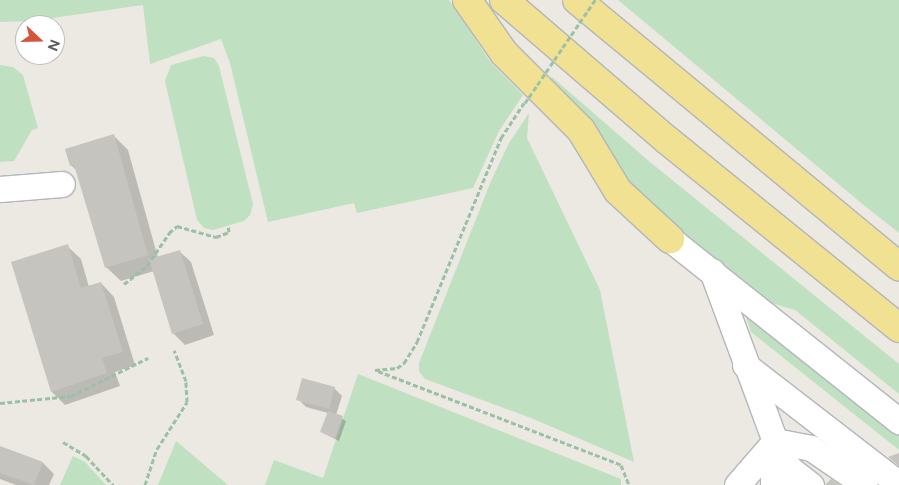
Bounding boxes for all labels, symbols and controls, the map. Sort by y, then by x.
north arrow [15,15,65,65]
text: N [44,37,63,53]

